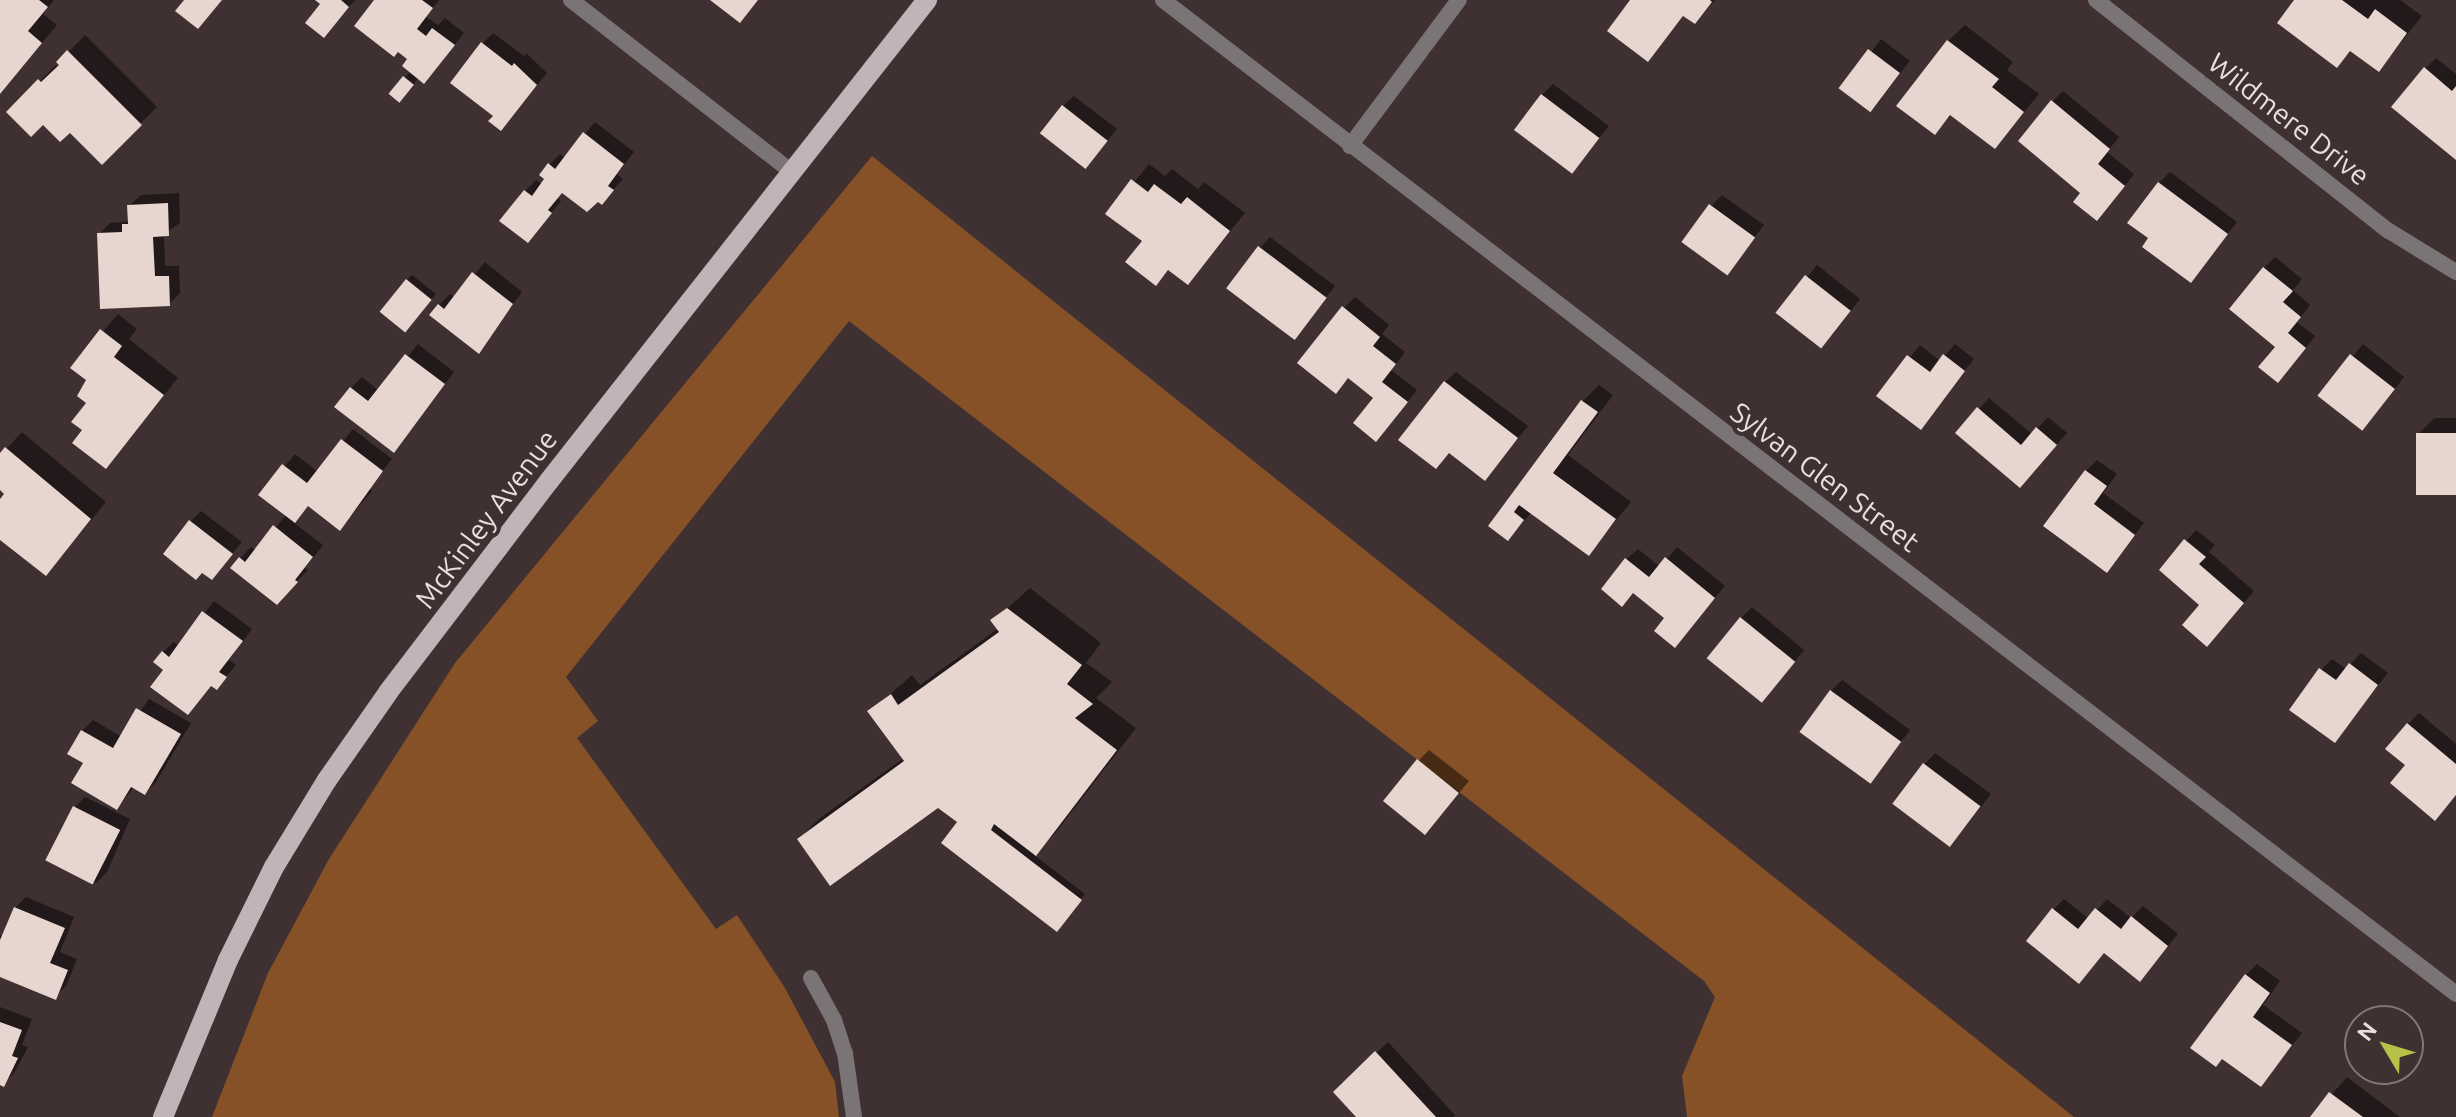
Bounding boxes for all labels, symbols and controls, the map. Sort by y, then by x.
street label: Wildmere Drive [2202,46,2376,192]
street label: Sylvan Glen Street [1724,395,1926,559]
street label: McKinley Avenue [408,423,564,615]
north arrow [2344,1005,2424,1085]
text: N [2351,1017,2381,1045]

